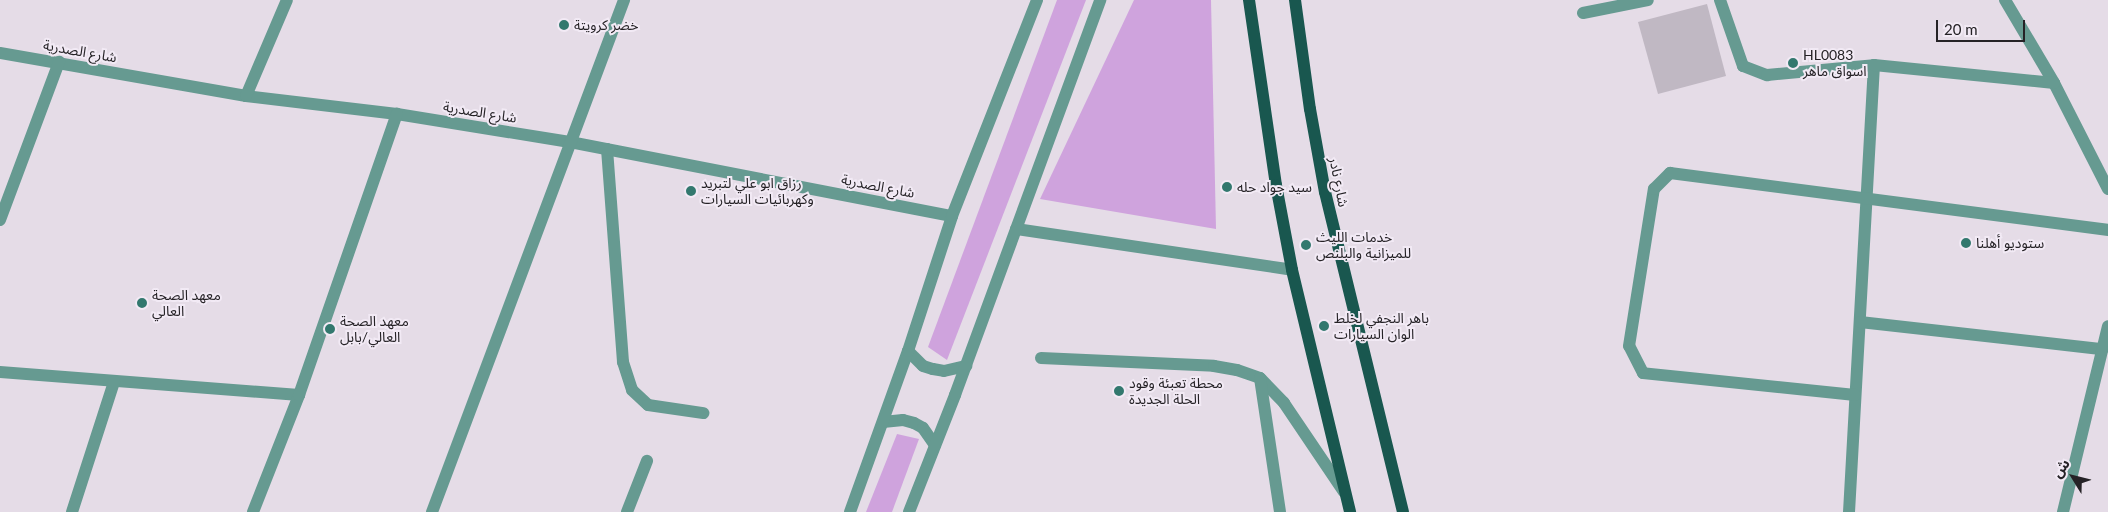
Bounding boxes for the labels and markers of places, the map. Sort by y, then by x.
place label: خضر كرويتة [574,17,638,33]
marker: خضر كرويتة [558,19,570,31]
place label: HL0083 اسواق ماهر [1803,47,1867,80]
marker: HL0083 اسواق ماهر [1787,57,1799,69]
place label: رزاق ابو علي لتبريد وكهربائيات السيارات [701,175,814,208]
place label: سيد جواد حله [1237,179,1312,195]
marker: سيد جواد حله [1221,181,1233,193]
marker: رزاق ابو علي لتبريد وكهربائيات السيارات [685,185,697,197]
place label: خدمات الليث للميزانية والبلنص [1316,229,1411,262]
place label: ستوديو أهلنا [1976,235,2044,251]
marker: ستوديو أهلنا [1960,237,1972,249]
marker: خدمات الليث للميزانية والبلنص [1300,239,1312,251]
place label: معهد الصحة العالي [152,287,221,320]
marker: معهد الصحة العالي [136,297,148,309]
place label: باهر النجفي لخلط الوان السيارات [1334,310,1429,342]
place label: معهد الصحة العالي/بابل [340,313,409,346]
marker: باهر النجفي لخلط الوان السيارات [1318,320,1330,332]
marker: معهد الصحة العالي/بابل [324,323,336,335]
place label: محطة تعبئة وقود الحلة الجديدة [1129,375,1223,408]
marker: محطة تعبئة وقود الحلة الجديدة [1113,385,1125,397]

